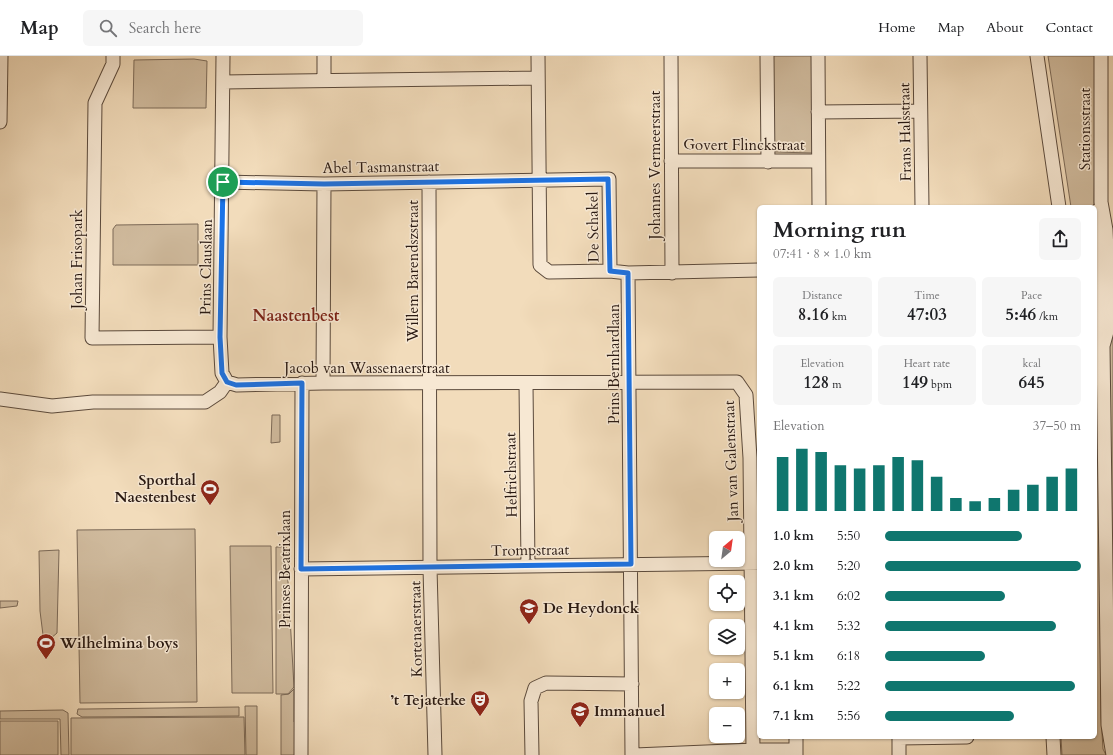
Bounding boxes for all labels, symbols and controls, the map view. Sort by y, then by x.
search box [83,10,363,46]
text: Map [20,15,59,41]
icon: search [97,17,119,39]
text: Search here [129,18,201,38]
text: Home [878,18,916,37]
text: Map [938,18,964,37]
text: About [986,18,1023,37]
text: Contact [1045,18,1093,37]
street label: Frans Halsstraat [894,82,916,182]
street label: Stationsstraat [1075,88,1095,170]
street label: Johannes Vermeerstraat [645,90,665,241]
street label: Govert Flinckstraat [683,135,805,155]
street label: Abel Tasmanstraat [323,156,440,178]
pin [206,165,240,199]
icon: arrive [212,171,234,193]
street label: De Schakel [582,191,604,263]
street label: Willem Barendszstraat [403,200,423,343]
street label: Johan Frisopark [67,209,87,311]
text: Morning run [773,215,906,245]
street label: Prins Clauslaan [195,218,217,315]
button: share [1039,218,1081,260]
text: 07:41 · 8 × 1.0 km [773,245,872,263]
text: Distance [802,288,842,303]
text: Time [914,288,940,303]
text: Pace [1021,288,1042,303]
street label: Prins Bernhardlaan [604,303,624,424]
text: 8.16 [798,303,829,326]
text: 47:03 [907,303,947,326]
text: 5:46 [1005,303,1036,326]
district label: Naastenbest [253,305,340,327]
text: km [829,309,847,324]
text: /km [1036,309,1058,324]
text: Elevation [800,356,844,371]
text: Heart rate [904,356,950,371]
text: kcal [1022,356,1041,371]
street label: Jacob van Wassenaerstraat [282,358,450,378]
text: 128 [803,371,829,394]
text: 149 [902,371,928,394]
text: 645 [1019,371,1045,394]
text: m [829,377,842,392]
text: bpm [928,377,952,392]
street label: Jan van Galenstraat [719,400,743,524]
text: Elevation [773,417,825,435]
text: 37–50 m [1033,417,1081,435]
street label: Helfrichstraat [500,432,522,518]
place label: Sporthal Naestenbest [115,470,197,507]
sports icon: Sporthal Naestenbest [199,478,221,506]
street label: Prinses Beatrixlaan [275,509,295,628]
text: 1.0 km [773,527,814,545]
text: 5:50 [837,527,860,545]
north arrow [709,531,745,567]
map controls [709,531,745,743]
street label: Trompstraat [491,539,570,561]
text: 2.0 km [773,557,814,575]
text: 5:20 [837,557,860,575]
button: locate [709,575,745,611]
street label: Kortenaerstraat [405,580,427,677]
text: 3.1 km [773,587,814,605]
text: 6:02 [837,587,860,605]
school or university icon: De Heydonck [518,597,540,625]
place label: De Heydonck [543,598,640,618]
text: 4.1 km [773,617,814,635]
text: 5:32 [837,617,860,635]
button: layers [709,619,745,655]
sports icon: Wilhelmina boys [35,632,57,660]
place label: Wilhelmina boys [59,633,178,653]
text: 5.1 km [773,647,814,665]
text: 6:18 [837,647,860,665]
button: + [709,663,745,699]
text: 6.1 km [773,677,814,695]
text: 5:22 [837,677,860,695]
theatre icon: ’t Tejaterke [469,689,491,717]
place label: ’t Tejaterke [390,690,466,710]
school or university icon: Immanuel [569,700,591,728]
place label: Immanuel [594,701,666,721]
button: − [709,707,745,743]
text: 7.1 km [773,707,814,725]
text: 5:56 [837,707,860,725]

